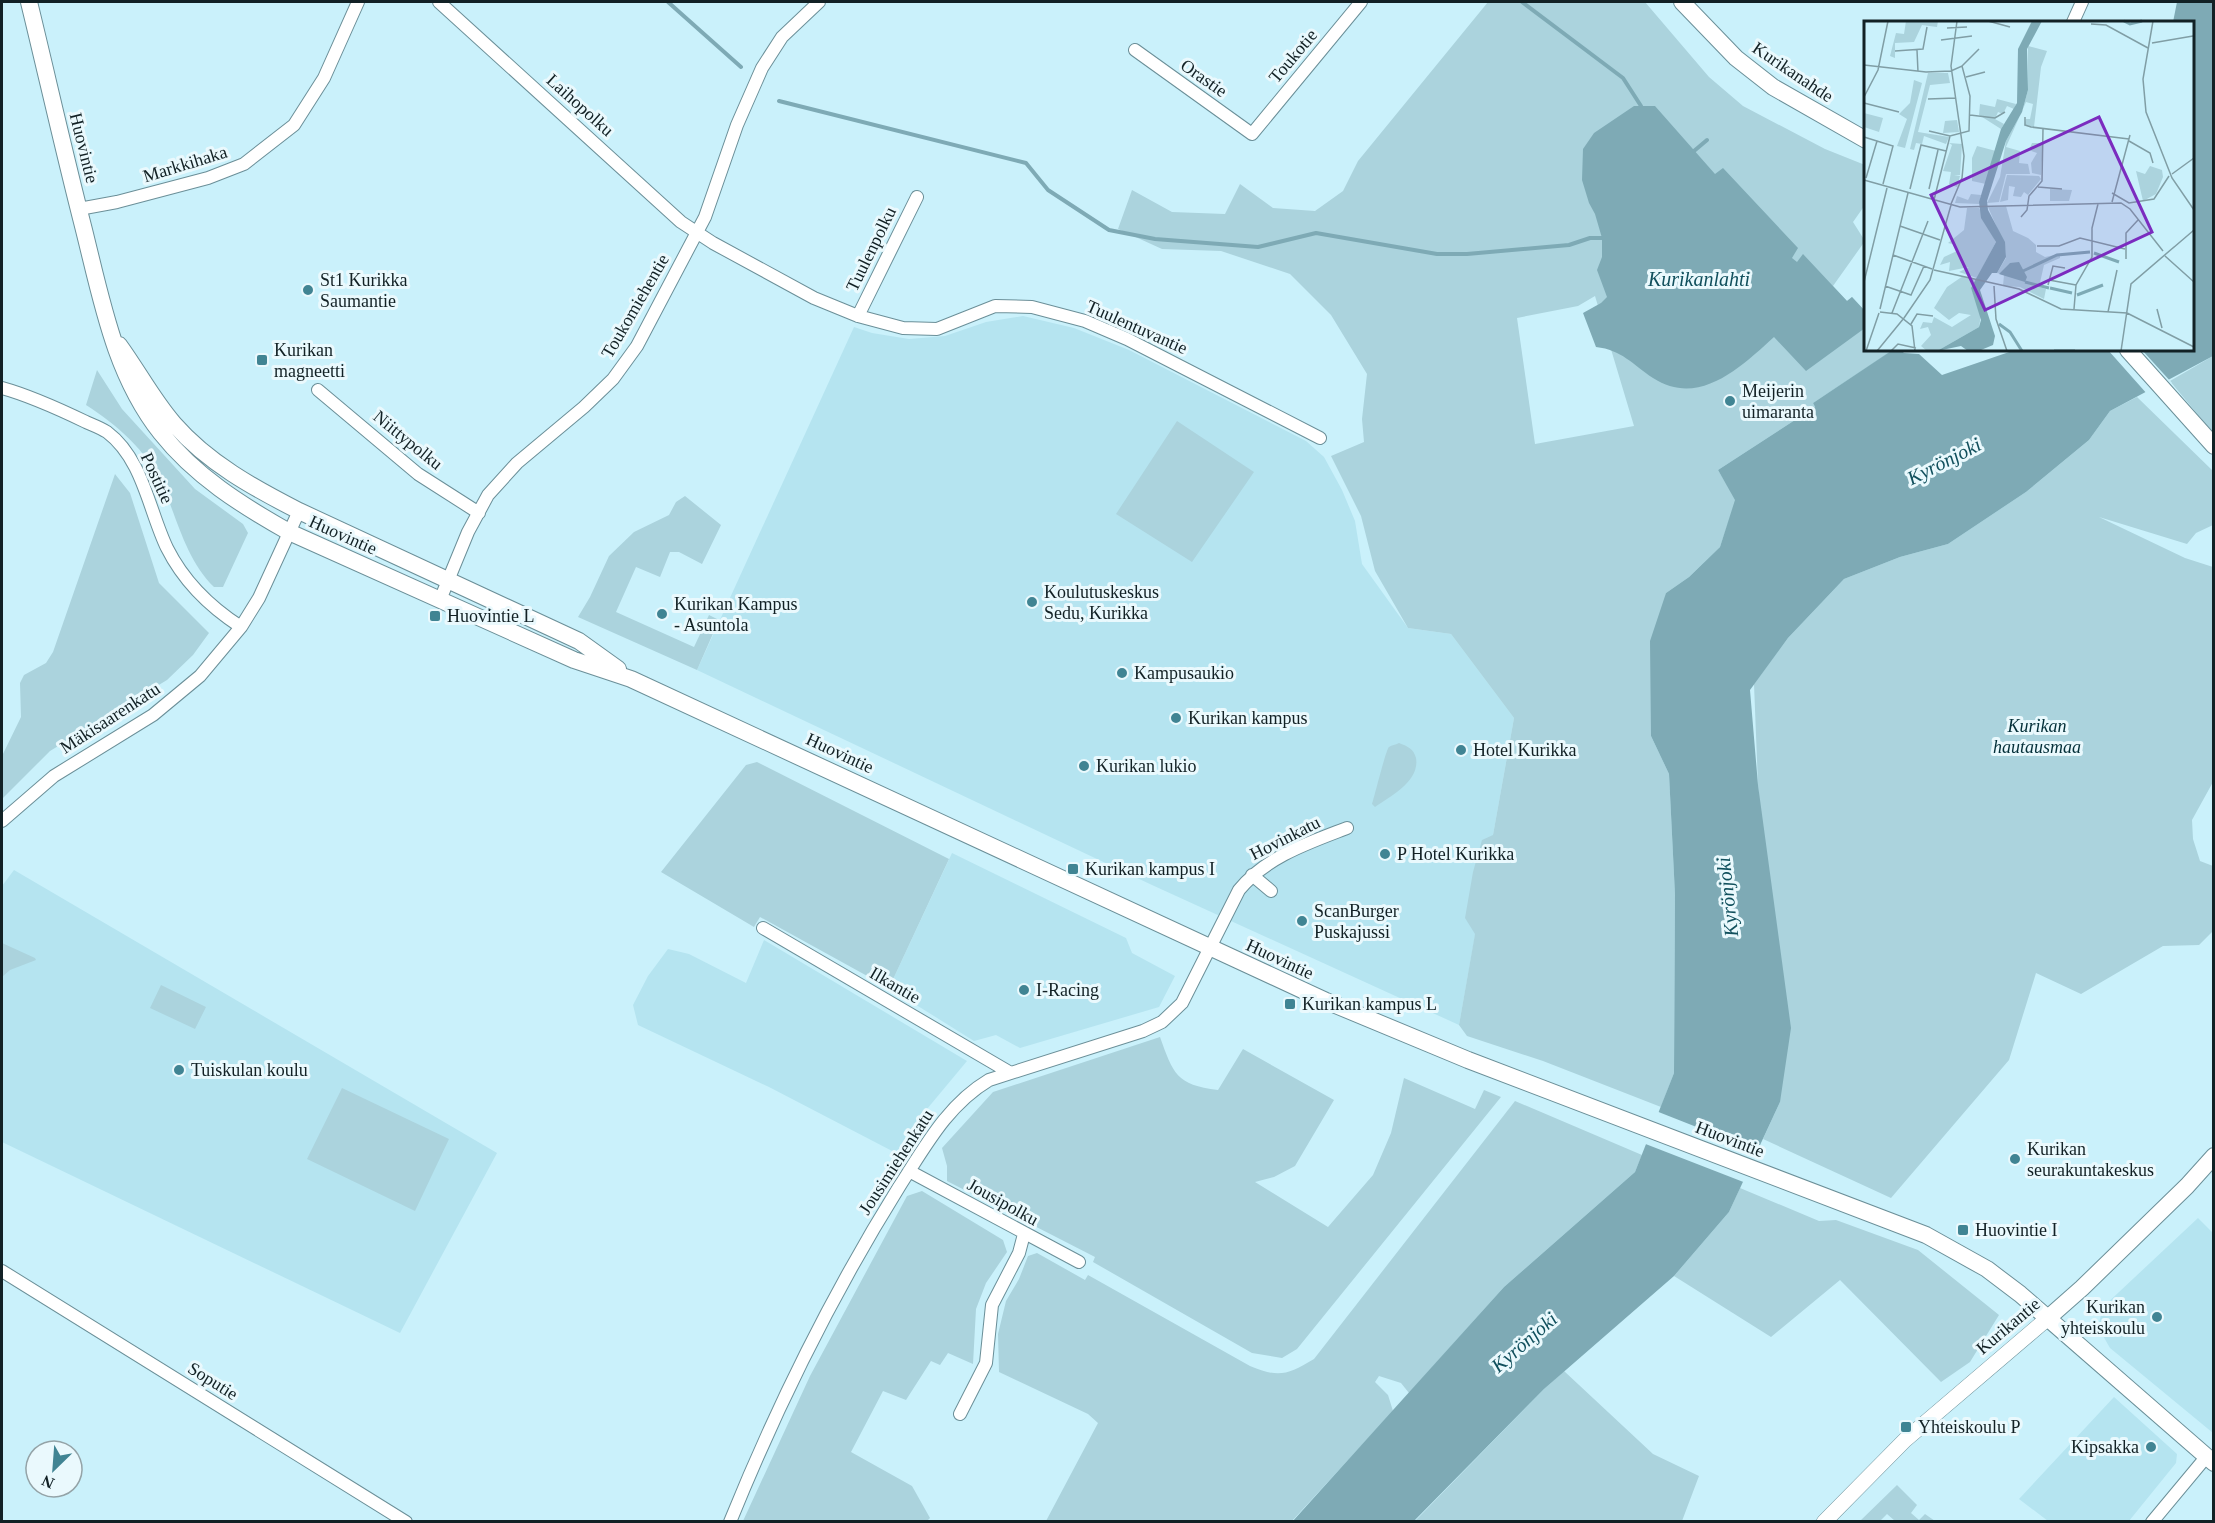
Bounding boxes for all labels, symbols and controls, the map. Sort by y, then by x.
inset map [1864,21,2194,351]
street label: Toukotie [1265,25,1321,87]
street label: Kurikanahde [1749,38,1837,106]
street label: Orastie [1177,55,1231,101]
street label: Laihopolku [542,70,618,140]
street label: Huovintie [66,111,102,185]
street label: Markkihaka [140,142,230,186]
street label: Tuulenpolku [842,204,900,294]
street label: Toukomiehentie [597,250,673,362]
water label: Kurikanlahti [1647,268,1750,290]
place label: St1 Kurikka Saumantie [320,270,408,311]
marker: St1 Kurikka Saumantie [301,283,315,297]
street label: Tuulentuvantie [1083,296,1191,358]
place label: Kurikan magneetti [274,340,345,381]
marker: Kurikan magneetti [255,353,269,367]
place label: Meijerin uimaranta [1742,381,1814,422]
marker: Meijerin uimaranta [1723,394,1737,408]
street label: Niittypolku [369,406,447,474]
water label: Kyrönjoki [1902,433,1985,490]
street label: Postitie [137,449,177,507]
street label: Huovintie [306,511,380,559]
place label: Koulutuskeskus Sedu, Kurikka [1044,582,1159,623]
place label: Kurikan Kampus - Asuntola [674,594,797,635]
marker: Koulutuskeskus Sedu, Kurikka [1025,595,1039,609]
place label: Huovintie L [447,606,535,626]
marker: Kurikan Kampus - Asuntola [655,607,669,621]
marker: Huovintie L [428,609,442,623]
place label: Kampusaukio [1134,663,1234,683]
marker: Kampusaukio [1115,666,1129,680]
street label: Mäkisaarenkatu [56,678,164,758]
place label: Kurikan kampus [1188,708,1307,728]
marker: Kurikan kampus [1169,711,1183,725]
park label: Kurikan hautausmaa [1993,716,2081,757]
street label: Huovintie [803,729,877,777]
place label: Hotel Kurikka [1473,740,1576,760]
marker: Hotel Kurikka [1454,743,1468,757]
place label: Kurikan lukio [1096,756,1197,776]
marker: Kurikan lukio [1077,759,1091,773]
street label: Hovinkatu [1247,812,1323,864]
place label: P Hotel Kurikka [1397,844,1514,864]
marker: P Hotel Kurikka [1378,847,1392,861]
water label: Kyrönjoki [1712,856,1743,939]
place label: Kurikan kampus I [1085,859,1215,879]
marker: Kurikan kampus I [1066,862,1080,876]
place label: ScanBurger Puskajussi [1314,901,1399,942]
marker: ScanBurger Puskajussi [1295,914,1309,928]
street label: Huovintie [1243,935,1317,983]
street label: Ilkantie [866,963,924,1007]
place label: I-Racing [1036,980,1099,1000]
marker: I-Racing [1017,983,1031,997]
place label: Kurikan kampus L [1302,994,1437,1014]
marker: Kurikan kampus L [1283,997,1297,1011]
place label: Tuiskulan koulu [191,1060,308,1080]
marker: Tuiskulan koulu [172,1063,186,1077]
street label: Jousimiehenkatu [855,1106,937,1218]
street label: Huovintie [1693,1117,1767,1161]
place label: Kurikan seurakuntakeskus [2027,1139,2154,1180]
marker: Kurikan seurakuntakeskus [2008,1152,2022,1166]
street label: Jousipolku [964,1174,1042,1230]
place label: Huovintie I [1975,1220,2058,1240]
marker: Huovintie I [1956,1223,1970,1237]
street label: Kurikantie [1972,1294,2044,1358]
place label: Kurikan yhteiskoulu [2061,1297,2145,1338]
water label: Kyrönjoki [1486,1307,1562,1378]
marker: Kurikan yhteiskoulu [2150,1310,2164,1324]
street label: Soputie [184,1358,242,1404]
place label: Yhteiskoulu P [1918,1417,2021,1437]
marker: Yhteiskoulu P [1899,1420,1913,1434]
place label: Kipsakka [2071,1437,2139,1457]
north arrow [24,1439,84,1499]
marker: Kipsakka [2144,1440,2158,1454]
text: N [39,1472,57,1492]

